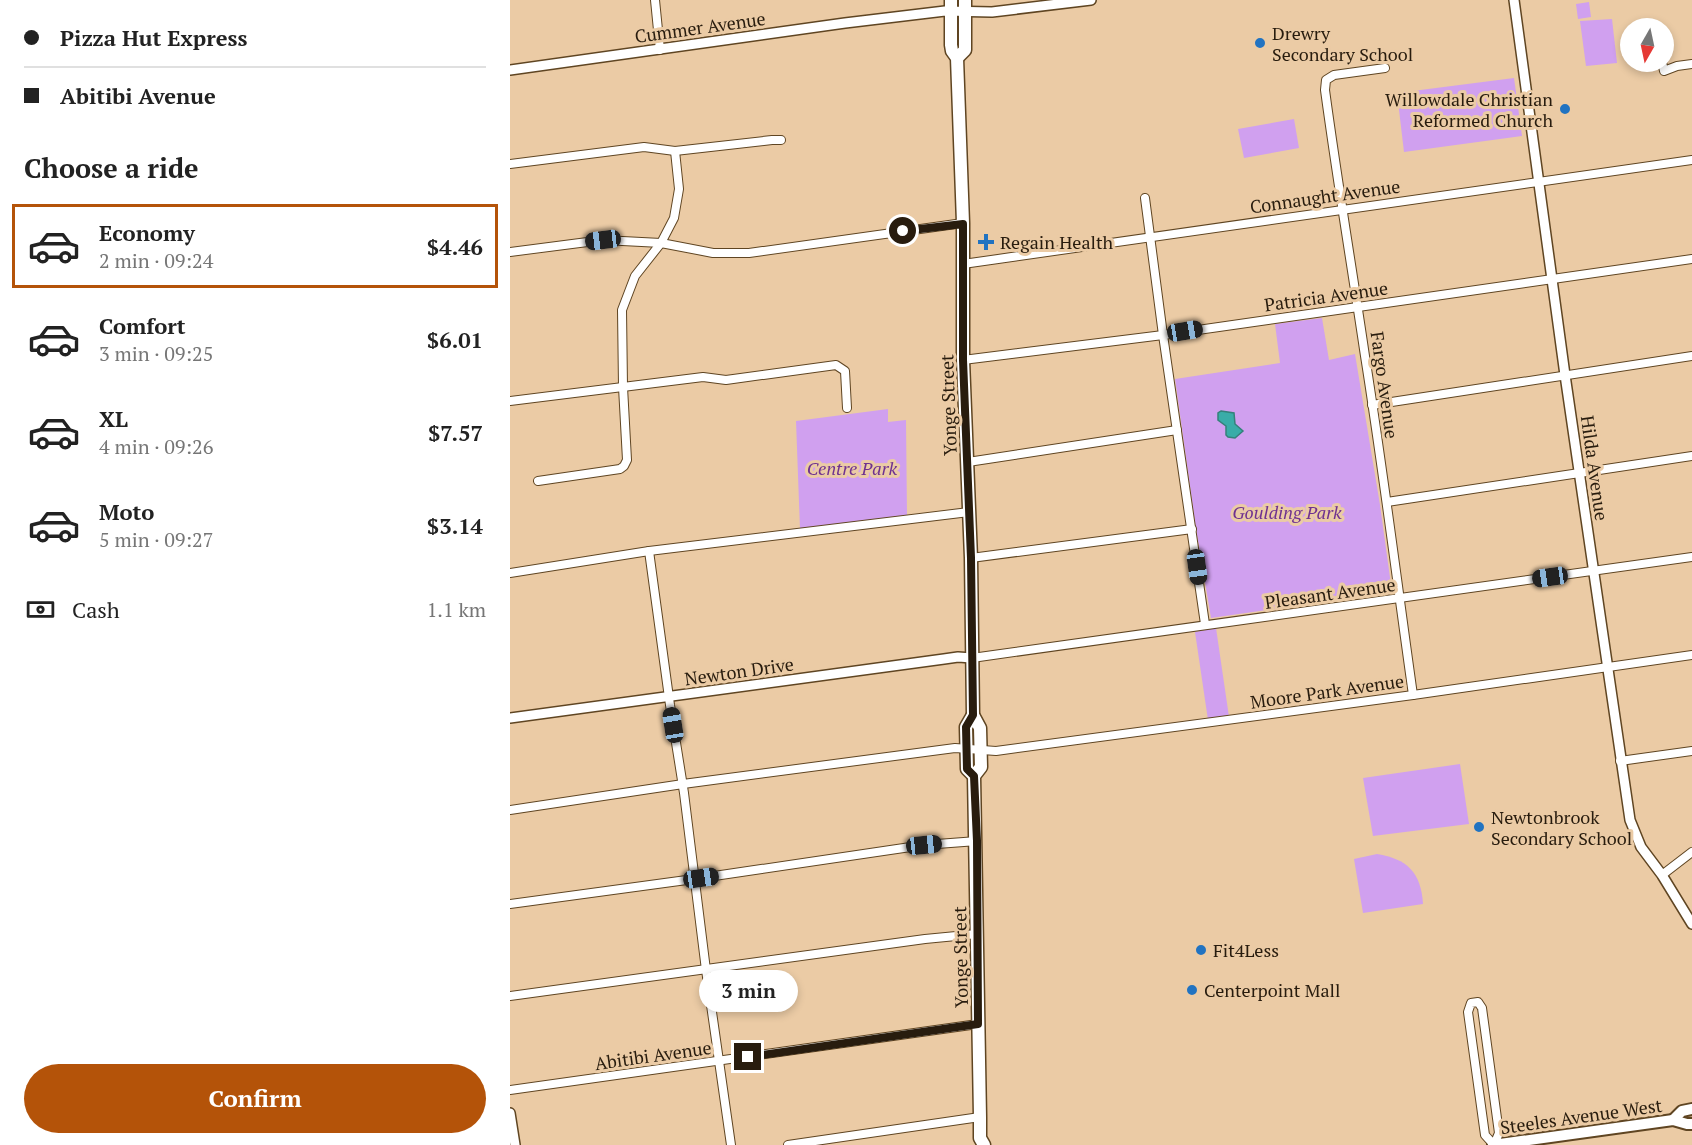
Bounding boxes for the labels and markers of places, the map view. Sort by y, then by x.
place label: Drewry Secondary School [1272,21,1413,66]
marker: Drewry Secondary School [1253,36,1267,50]
place label: Willowdale Christian Reformed Church [1385,87,1553,132]
marker: Willowdale Christian Reformed Church [1558,102,1572,116]
place label: Regain Health [1000,230,1114,254]
marker: Regain Health [977,233,995,251]
place label: Newtonbrook Secondary School [1491,805,1632,850]
marker: Newtonbrook Secondary School [1472,820,1486,834]
place label: Fit4Less [1213,938,1279,962]
marker: Fit4Less [1194,943,1208,957]
place label: Centerpoint Mall [1204,978,1340,1002]
marker: Centerpoint Mall [1185,983,1199,997]

